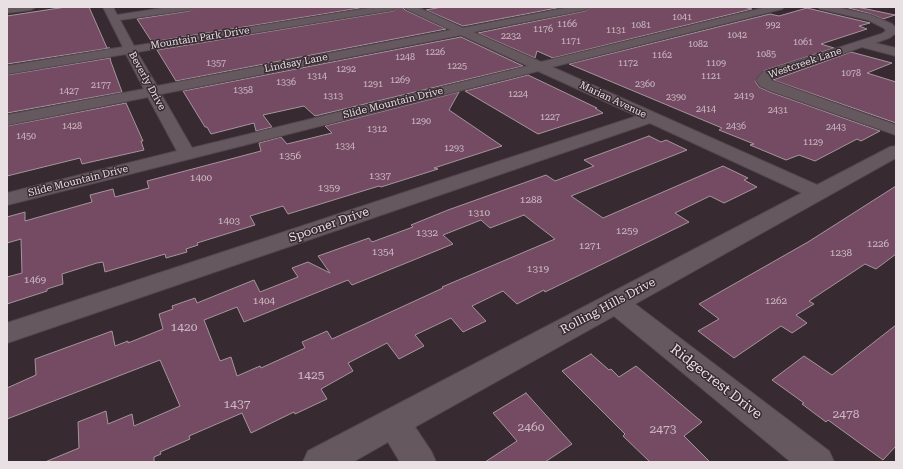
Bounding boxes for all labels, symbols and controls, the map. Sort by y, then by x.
house number: 1041 [672,12,692,22]
house number: 1166 [557,19,577,29]
house number: 1081 [631,20,651,30]
house number: 992 [765,20,781,30]
street label: Mountain Park Drive [150,24,250,52]
house number: 1176 [533,24,553,34]
house number: 1131 [606,25,626,35]
house number: 1042 [727,30,747,40]
house number: 2232 [501,31,521,41]
house number: 1171 [561,36,581,46]
house number: 1061 [793,37,813,47]
house number: 1082 [688,39,708,49]
street label: Westcreek Lane [767,45,843,81]
house number: 1226 [425,47,445,57]
house number: 1085 [756,49,776,59]
street label: Beverly Drive [126,50,168,112]
house number: 1162 [652,50,672,60]
street label: Lindsay Lane [263,51,329,75]
house number: 1248 [395,52,415,62]
house number: 1357 [206,58,226,68]
house number: 1172 [618,58,638,68]
house number: 1109 [706,58,726,68]
house number: 1225 [447,61,467,71]
house number: 1292 [336,64,356,74]
house number: 1078 [841,68,861,78]
house number: 1314 [307,71,327,81]
house number: 1121 [701,71,721,81]
house number: 1269 [390,75,410,85]
house number: 1336 [276,77,296,87]
house number: 1291 [363,79,383,89]
street label: Marian Avenue [578,79,648,121]
house number: 2360 [635,79,655,89]
house number: 2177 [91,80,111,90]
house number: 1358 [233,85,253,95]
street label: Slide Mountain Drive [342,85,444,121]
house number: 1427 [59,86,79,96]
house number: 1224 [508,89,528,99]
house number: 1313 [323,91,343,101]
house number: 2419 [734,91,754,101]
house number: 2390 [666,92,686,102]
house number: 2414 [696,104,716,114]
house number: 2431 [768,105,788,115]
house number: 1227 [540,112,560,122]
house number: 1290 [411,116,431,126]
house number: 1428 [62,121,82,131]
house number: 2436 [726,121,746,131]
house number: 2443 [826,122,846,132]
house number: 1312 [367,124,387,134]
house number: 1450 [16,131,36,141]
house number: 1129 [803,137,823,147]
house number: 1334 [335,141,355,151]
house number: 1293 [444,143,464,153]
house number: 1356 [279,150,301,162]
street label: Slide Mountain Drive [27,163,129,199]
house number: 1337 [369,170,391,182]
house number: 1400 [190,172,212,184]
house number: 1359 [318,182,340,194]
house number: 1288 [520,194,542,206]
street label: Spooner Drive [287,205,371,245]
house number: 1310 [468,207,490,219]
house number: 1403 [218,215,240,227]
house number: 1259 [616,225,638,237]
house number: 1332 [416,227,438,239]
house number: 1226 [867,238,889,250]
house number: 1271 [579,240,601,252]
house number: 1354 [372,246,394,258]
house number: 1238 [830,247,852,259]
house number: 1319 [527,263,549,275]
house number: 1469 [24,274,46,286]
street label: Rolling Hills Drive [558,275,658,337]
house number: 1404 [253,295,275,307]
house number: 1262 [765,295,787,307]
house number: 1420 [171,320,197,334]
street label: Ridgecrest Drive [667,341,765,423]
house number: 1425 [298,368,324,382]
house number: 1437 [224,397,250,411]
house number: 2478 [833,407,859,421]
house number: 2460 [518,420,544,434]
house number: 2473 [650,422,676,436]

